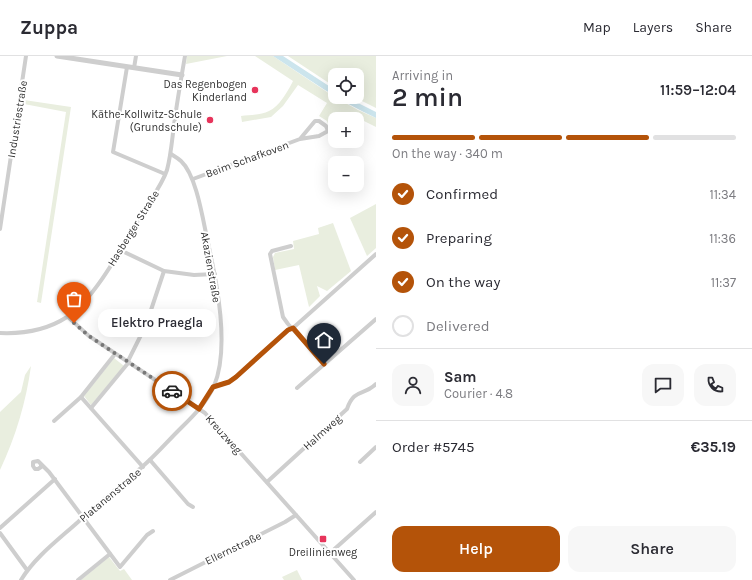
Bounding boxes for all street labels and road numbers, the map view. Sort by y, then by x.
street label: Industriestraße [5,79,30,159]
street label: Beim Schafkoven [204,138,290,181]
street label: Hasberger Straße [105,188,162,269]
street label: Akazienstraße [198,231,223,304]
street label: Halmweg [301,411,345,453]
street label: Kreuzweg [203,412,245,457]
street label: Platanenstraße [77,466,144,525]
street label: Ellernstraße [203,529,264,568]

